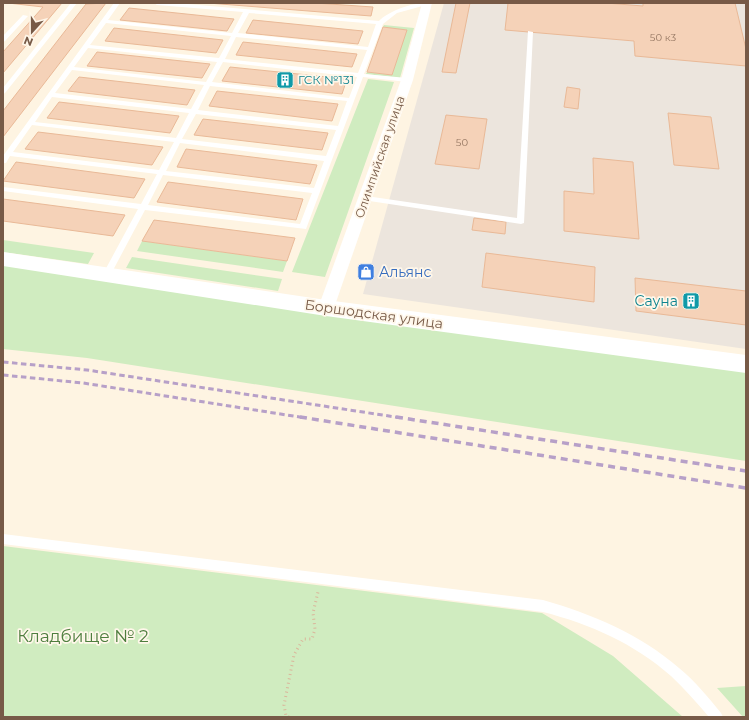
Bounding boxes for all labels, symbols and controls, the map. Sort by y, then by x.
north arrow [12,12,52,52]
house number: 50 к3 [650,31,677,44]
text: N [22,33,35,49]
building icon: ГСК №131 [275,70,295,90]
place label: ГСК №131 [298,72,354,87]
street label: Олимпийская улица [352,94,408,220]
house number: 50 [456,136,469,149]
shop icon: Альянс [356,262,376,282]
place label: Альянс [379,263,432,281]
building icon: Сауна [681,291,701,311]
place label: Сауна [634,292,678,310]
street label: Боршодская улица [304,295,444,333]
park label: Кладбище № 2 [17,626,149,646]

